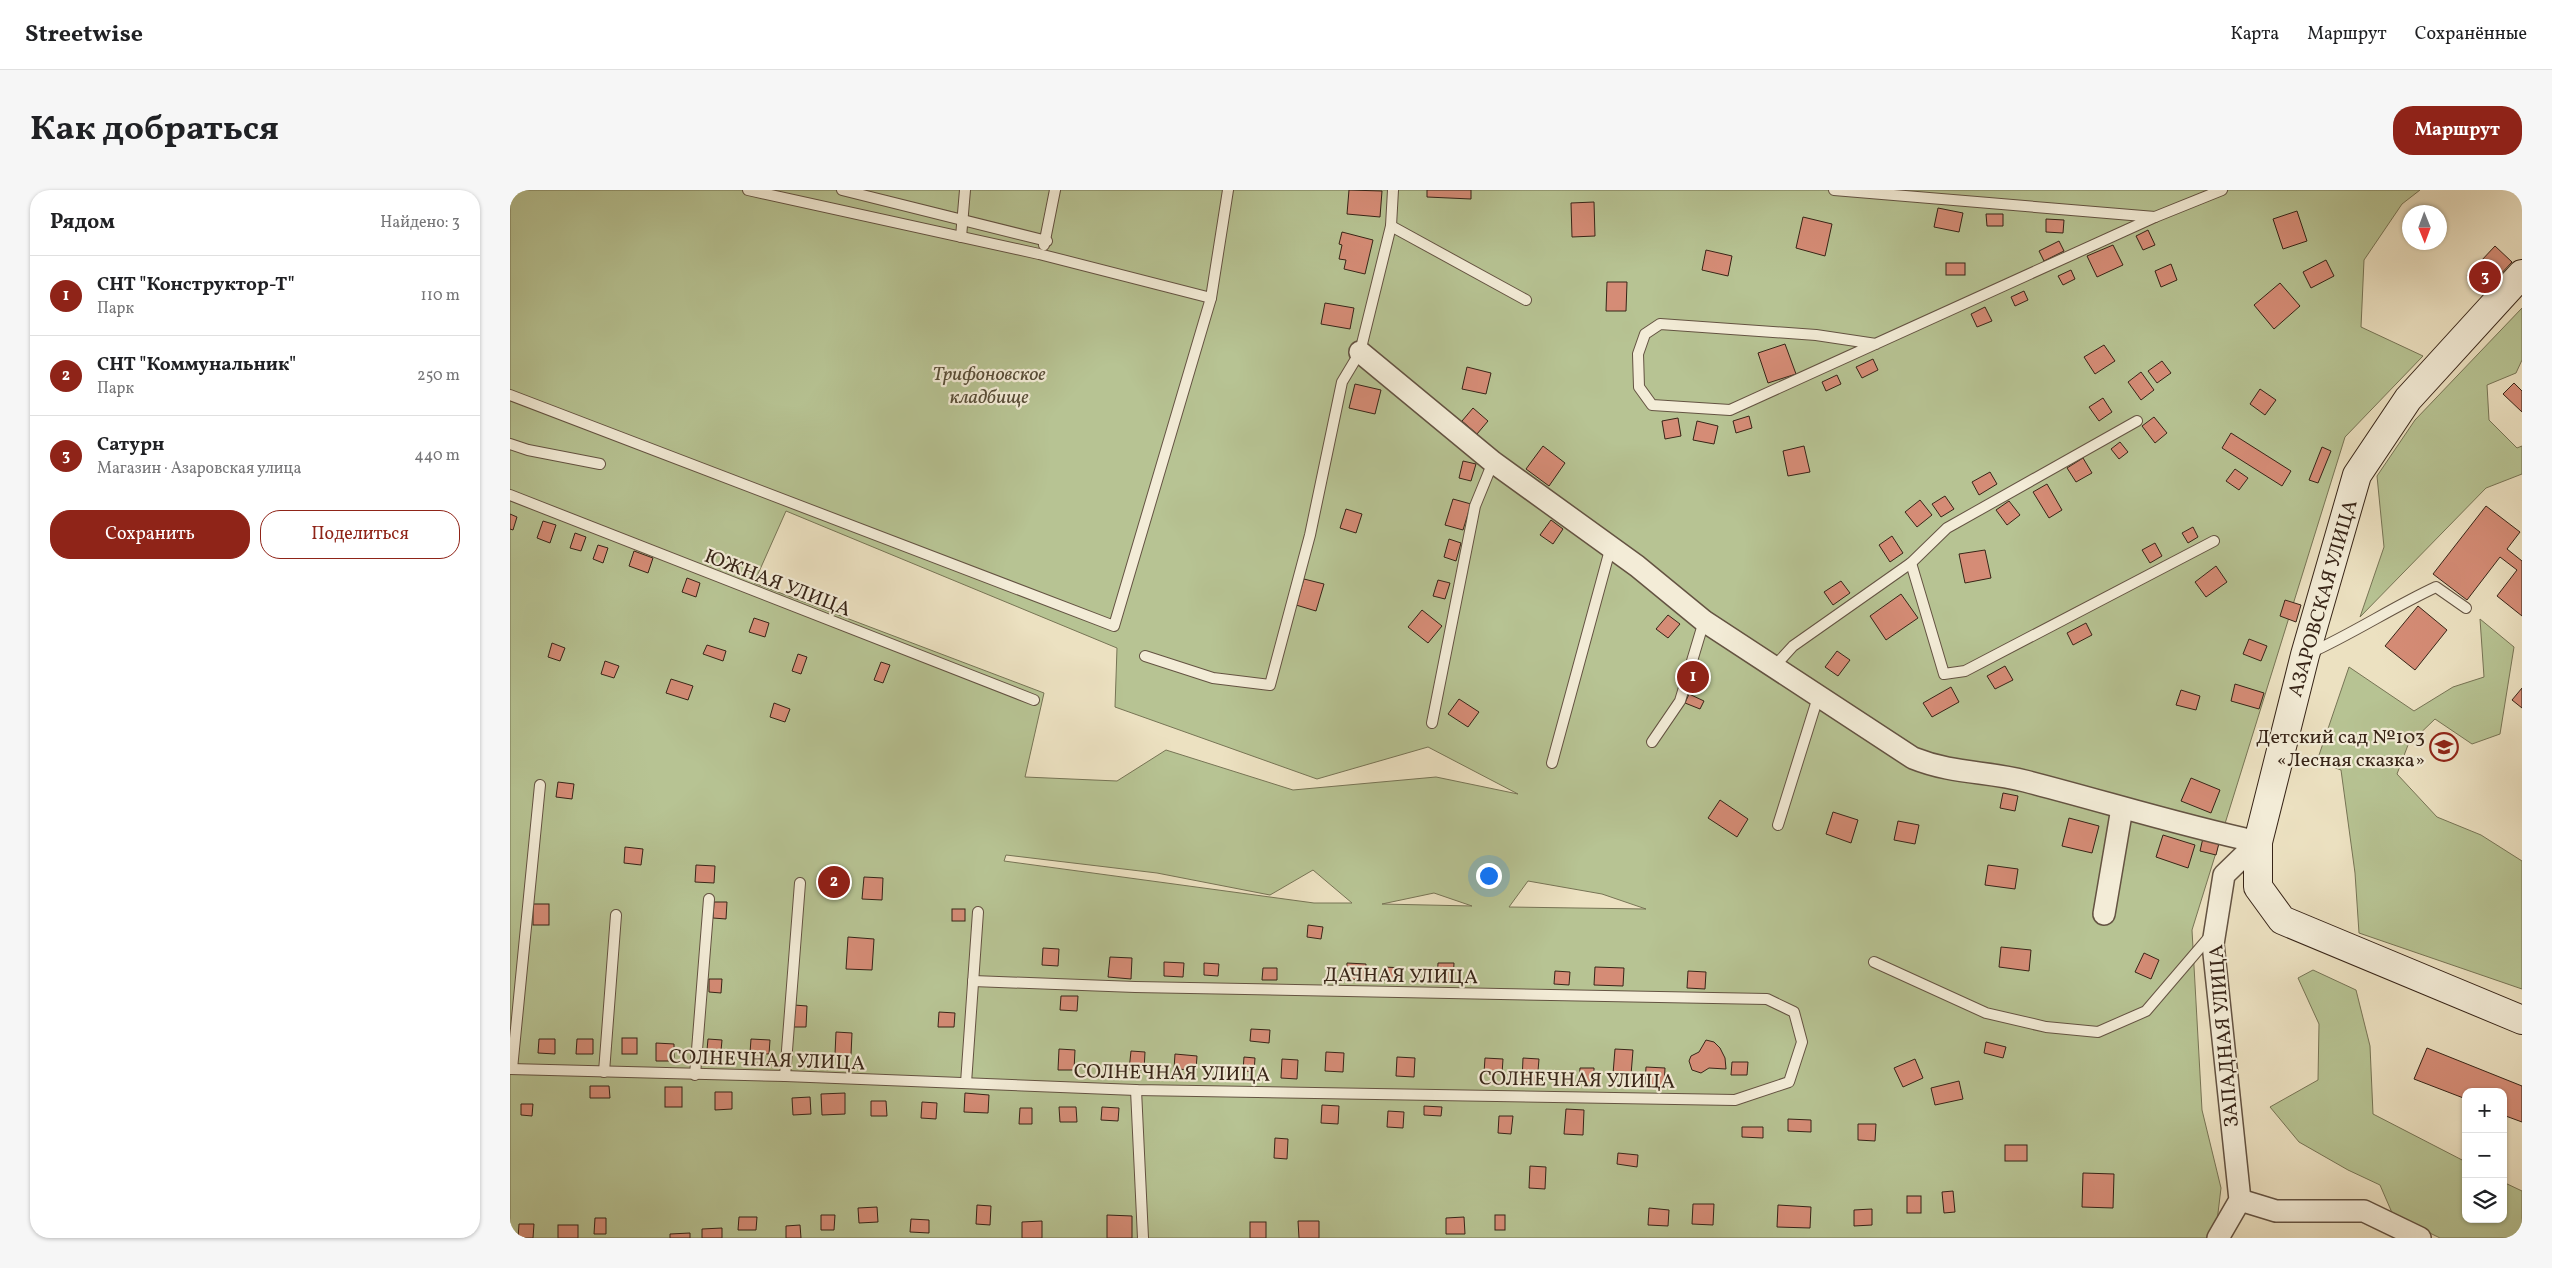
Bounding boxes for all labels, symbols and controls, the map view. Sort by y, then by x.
text: Streetwise [25,18,143,52]
text: Карта [2230,22,2279,47]
text: Маршрут [2307,22,2387,47]
text: Сохранённые [2415,22,2527,47]
text: Как добраться [30,106,279,154]
button: Маршрут [2393,106,2522,155]
north arrow [2402,205,2447,250]
text: Рядом [50,208,115,237]
text: Найдено: 3 [380,212,460,234]
pin: 3 [2469,258,2501,296]
text: СНТ "Конструктор-Т" [97,272,295,298]
text: 1 [63,285,69,307]
text: 110 m [421,285,460,307]
text: Парк [97,298,134,320]
text: СНТ "Коммунальник" [97,352,296,378]
park label: Трифоновское кладбище [932,361,1046,412]
text: 2 [62,365,70,387]
text: 250 m [417,365,460,387]
text: Парк [97,378,134,400]
text: Сатурн [97,432,164,458]
text: 3 [62,445,70,467]
text: 440 m [414,445,460,467]
text: Магазин · Азаровская улица [97,458,302,480]
street label: АЗАРОВСКАЯ УЛИЦА [2282,497,2365,700]
button: Сохранить [50,510,250,559]
button: Поделиться [260,510,460,559]
street label: ЮЖНАЯ УЛИЦА [700,543,855,625]
pin: 1 [1677,658,1709,696]
place label: Детский сад №103 «Лесная сказка» [2256,724,2425,775]
school or university icon: Детский сад №103 «Лесная сказка» [2429,732,2459,762]
pin: 2 [818,863,850,901]
your location [1476,863,1502,889]
street label: ЗАПАДНАЯ УЛИЦА [2203,943,2247,1128]
street label: ДАЧНАЯ УЛИЦА [1323,962,1478,992]
street label: СОЛНЕЧНАЯ УЛИЦА [668,1044,866,1078]
street label: СОЛНЕЧНАЯ УЛИЦА [1073,1058,1270,1090]
street label: СОЛНЕЧНАЯ УЛИЦА [1478,1065,1675,1097]
map controls [2462,1088,2507,1223]
button: + [2462,1088,2507,1133]
button: − [2462,1133,2507,1178]
button: layers [2462,1178,2507,1223]

